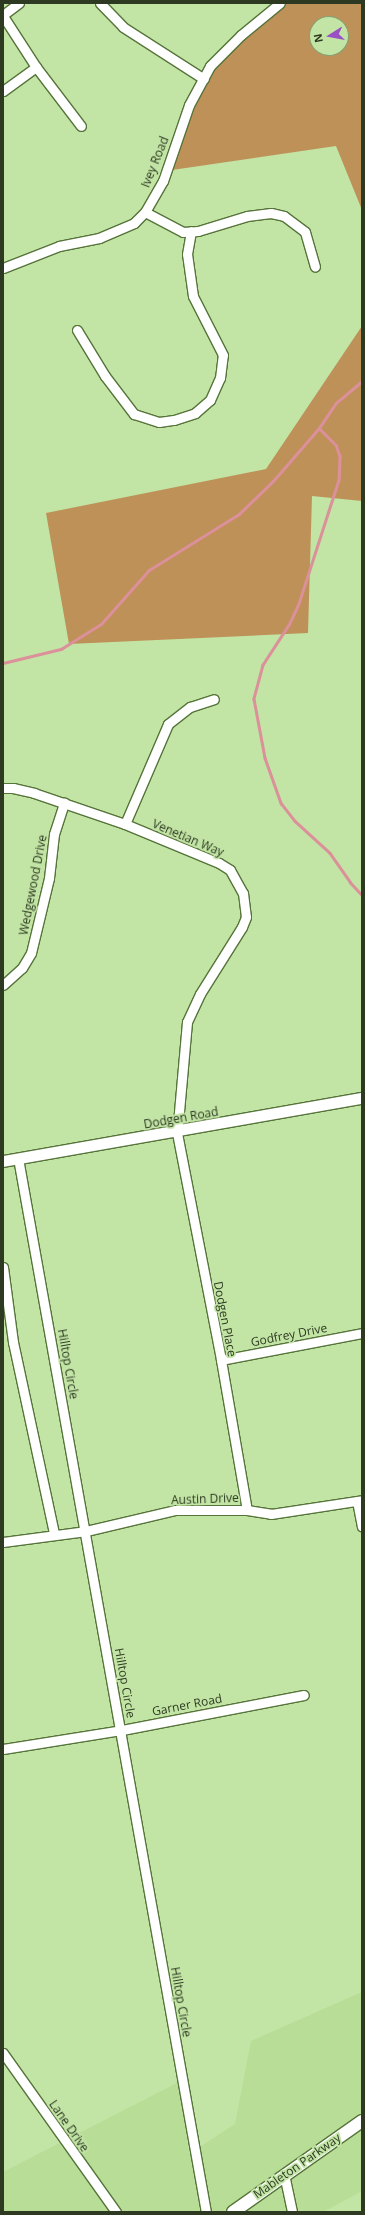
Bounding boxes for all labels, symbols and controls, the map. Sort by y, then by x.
north arrow [309,16,349,56]
text: N [309,32,326,44]
street label: Ivey Road [138,134,172,190]
street label: Venetian Way [150,816,226,860]
street label: Wedgewood Drive [16,834,50,936]
street label: Dodgen Road [143,1104,219,1132]
street label: Dodgen Place [211,1280,239,1358]
street label: Godfrey Drive [250,1321,328,1349]
street label: Hilltop Circle [55,1328,81,1400]
street label: Austin Drive [171,1491,239,1507]
street label: Hilltop Circle [112,1647,138,1719]
street label: Garner Road [151,1691,223,1719]
street label: Hilltop Circle [168,1966,194,2038]
street label: Lane Drive [46,2097,92,2155]
street label: Mableton Parkway [250,2130,344,2202]

